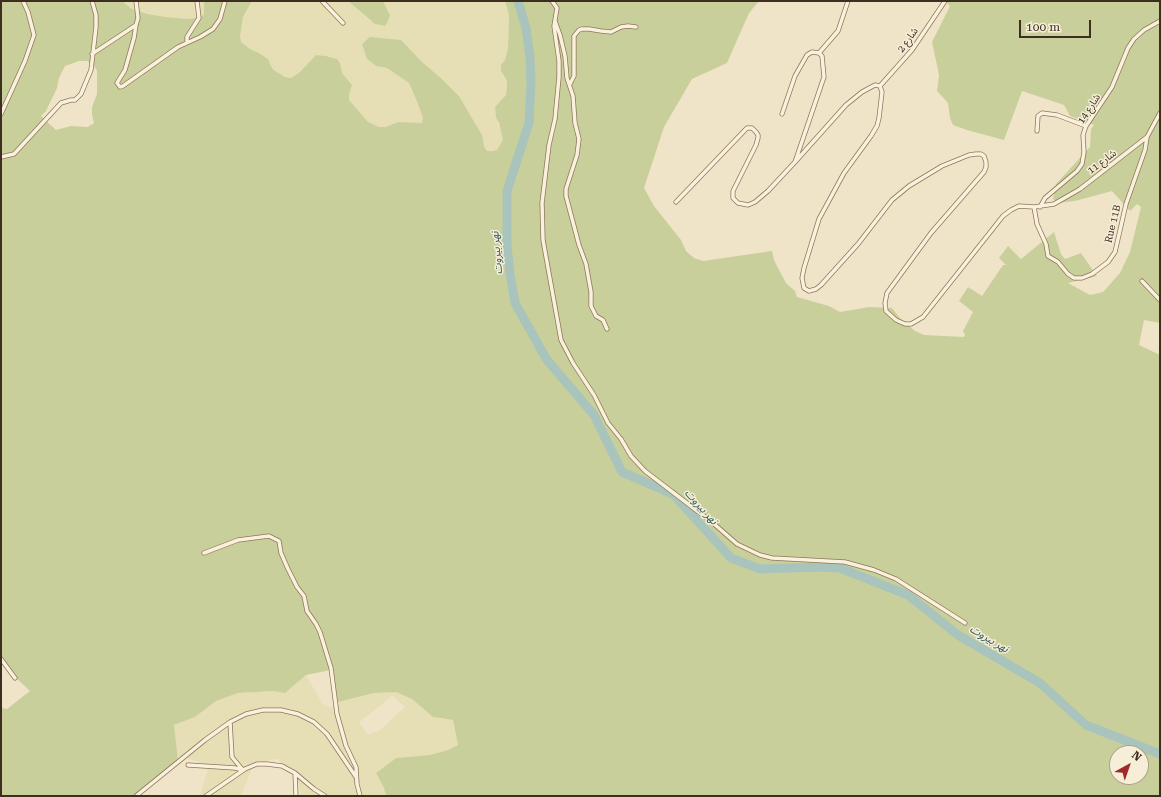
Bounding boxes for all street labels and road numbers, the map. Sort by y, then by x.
street label: شارع 2 [895,25,921,55]
street label: شارع 14 [1075,92,1103,126]
street label: شارع 11 [1085,147,1119,177]
street label: Rue 11B [1102,204,1124,244]

